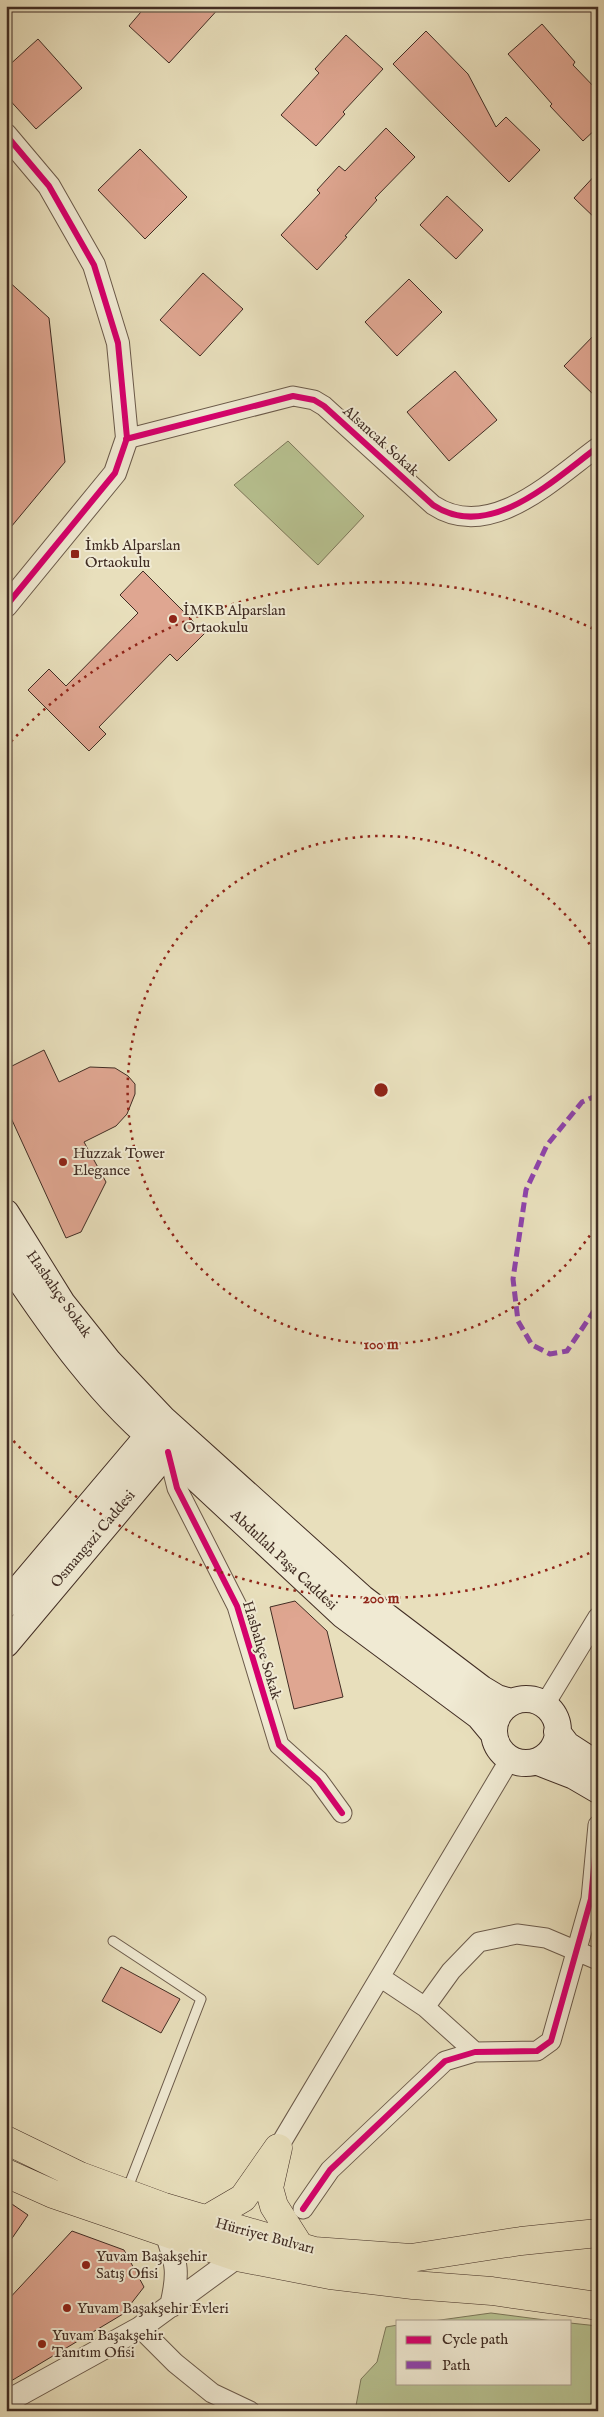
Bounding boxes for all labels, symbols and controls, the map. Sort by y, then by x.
street label: Alsancak Sokak [338,401,424,481]
place label: İmkb Alparslan Ortaokulu [85,536,181,572]
marker: İmkb Alparslan Ortaokulu [69,548,81,560]
place label: İMKB Alparslan Ortaokulu [183,601,286,637]
marker: İMKB Alparslan Ortaokulu [167,613,179,625]
centre of rings [372,1081,390,1099]
place label: Huzzak Tower Elegance [73,1144,165,1180]
marker: Huzzak Tower Elegance [57,1156,69,1168]
street label: Hasbahçe Sokak [22,1247,97,1342]
text: 100 m [363,1335,399,1354]
street label: Osmangazi Caddesi [47,1486,139,1592]
street label: Abdullah Paşa Caddesi [226,1505,341,1614]
text: 200 m [363,1589,400,1608]
street label: Hasbahçe Sokak [238,1598,286,1702]
street label: Hürriyet Bulvarı [213,2214,317,2258]
place label: Yuvam Başakşehir Satış Ofisi [96,2247,208,2283]
marker: Yuvam Başakşehir Satış Ofisi [80,2259,92,2271]
place label: Yuvam Başakşehir Evleri [77,2299,229,2318]
marker: Yuvam Başakşehir Evleri [61,2302,73,2314]
legend [396,2320,572,2384]
place label: Yuvam Başakşehir Tanıtım Ofisi [52,2326,164,2362]
text: Cycle path [442,2330,508,2349]
marker: Yuvam Başakşehir Tanıtım Ofisi [36,2338,48,2350]
text: Path [442,2356,470,2375]

